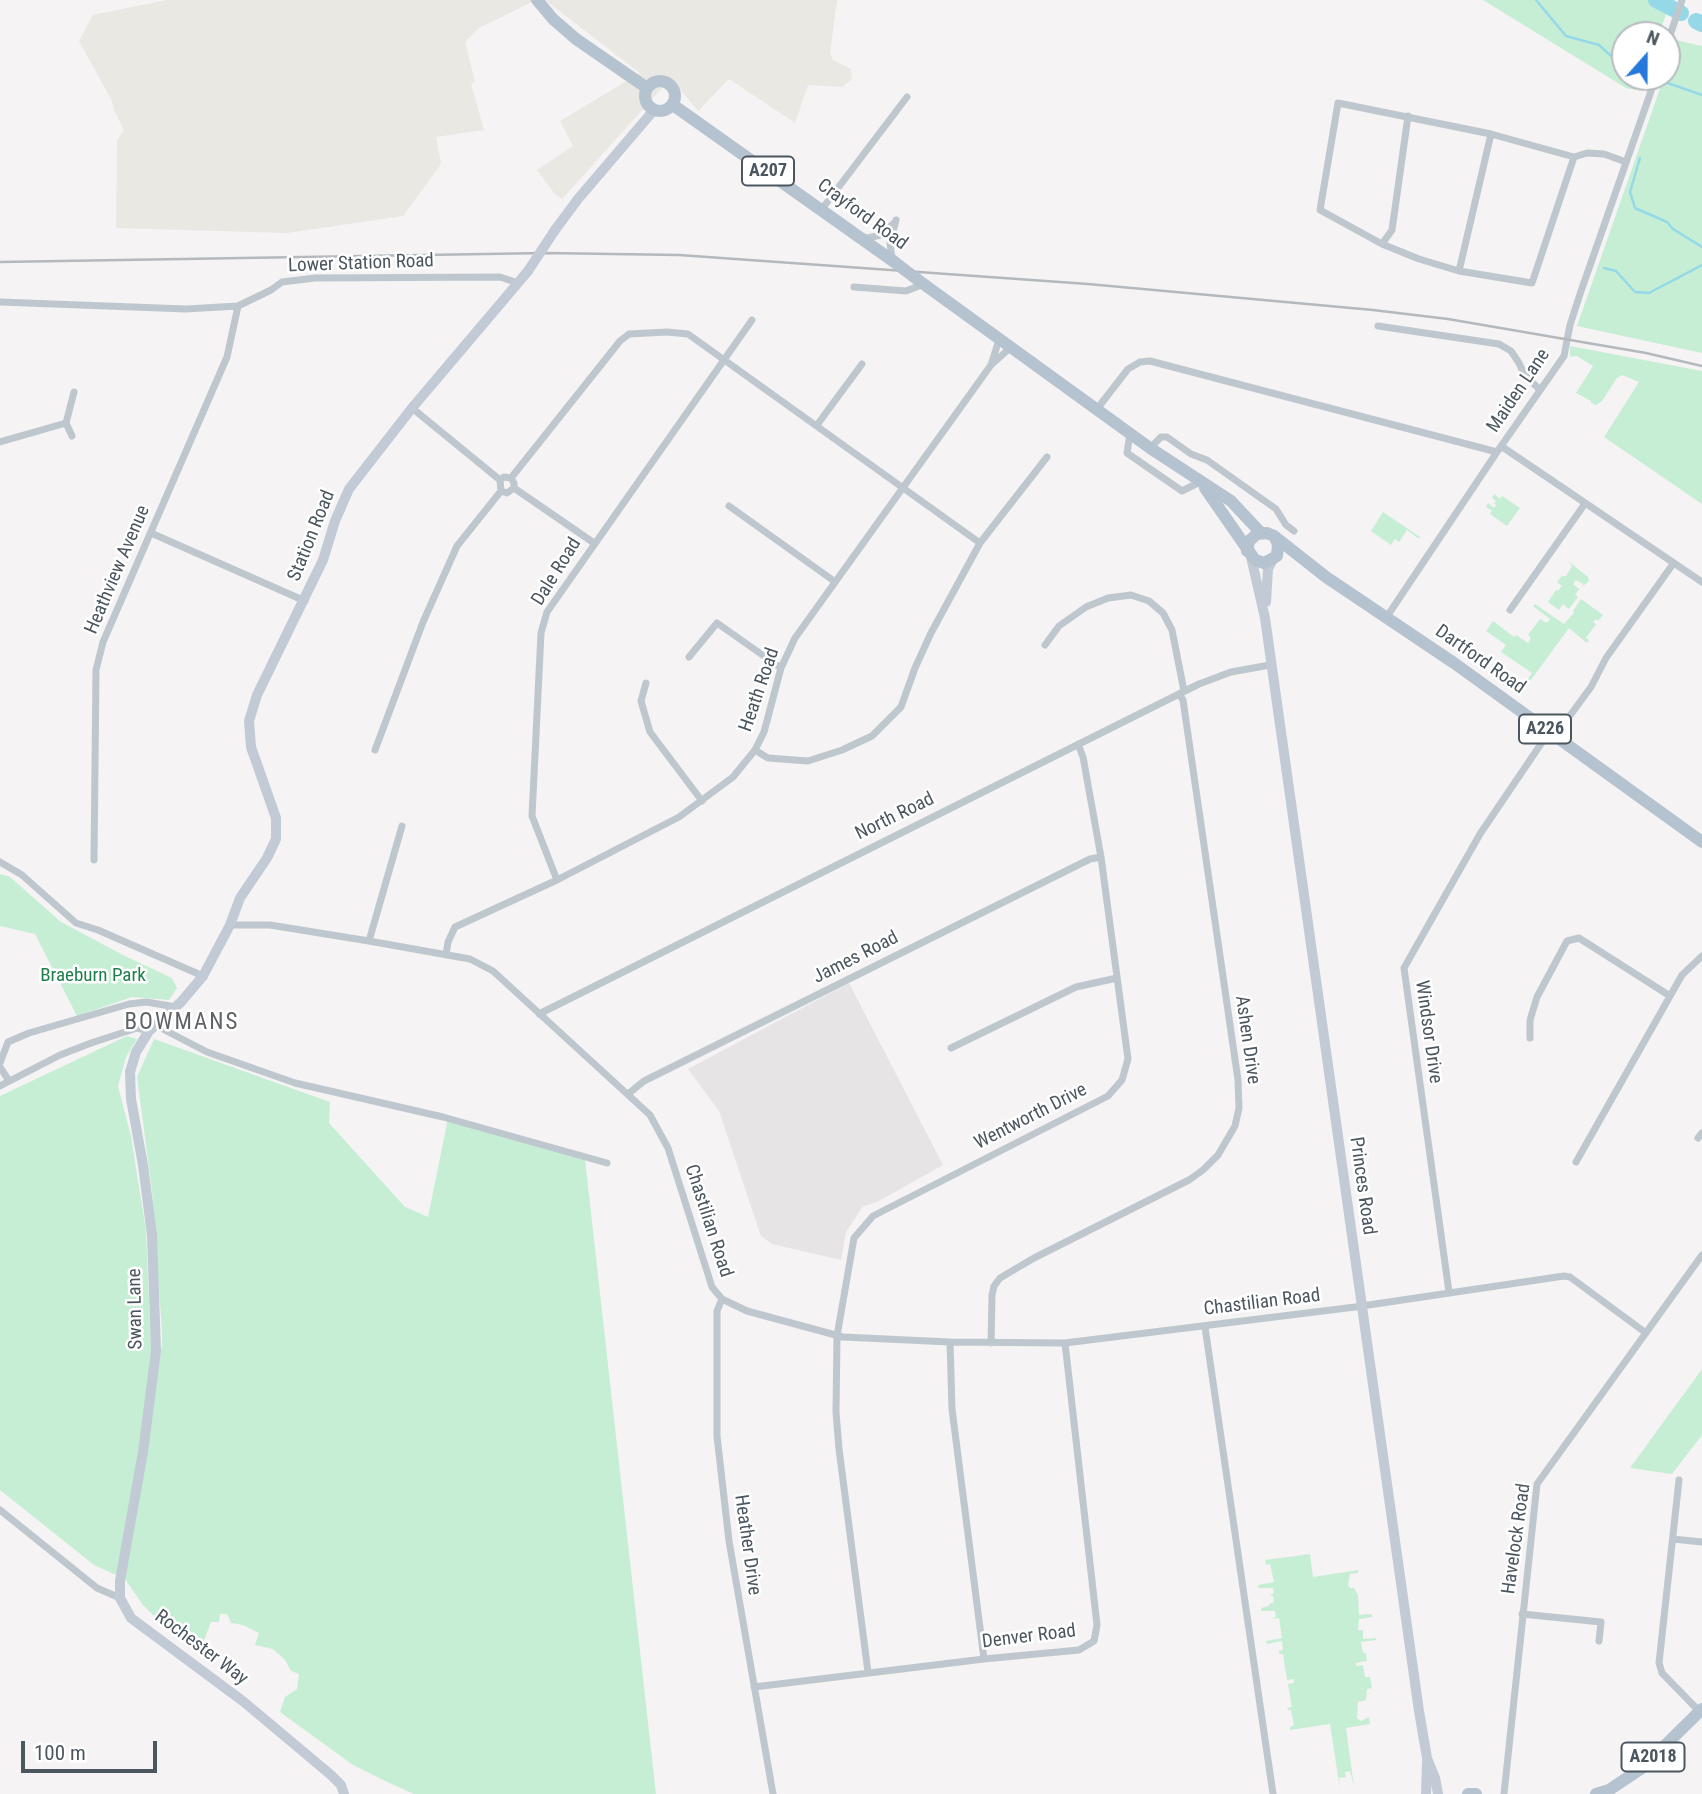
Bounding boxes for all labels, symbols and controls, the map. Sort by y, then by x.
north arrow [1611,21,1681,91]
text: N [1643,25,1663,51]
road number: A207 [742,156,794,186]
street label: Crayford Road [812,175,912,255]
street label: Lower Station Road [288,250,434,278]
street label: Maiden Lane [1483,345,1555,437]
street label: Station Road [283,487,341,585]
street label: Heathview Avenue [81,502,155,638]
street label: Dale Road [527,534,587,610]
street label: Dartford Road [1430,621,1530,699]
street label: Heath Road [735,645,785,735]
road number: A226 [1519,714,1571,744]
street label: North Road [852,788,938,846]
street label: James Road [810,927,902,989]
park label: Braeburn Park [40,965,146,987]
street label: Windsor Drive [1409,979,1447,1085]
street label: Ashen Drive [1230,994,1264,1086]
district label: BOWMANS [125,1009,239,1037]
street label: Wentworth Drive [971,1079,1091,1155]
street label: Princes Road [1344,1136,1380,1236]
street label: Chastilian Road [679,1162,737,1280]
street label: Swan Lane [124,1268,148,1350]
street label: Chastilian Road [1202,1285,1322,1321]
street label: Havelock Road [1498,1482,1536,1596]
street label: Heather Drive [729,1493,765,1597]
street label: Rochester Way [150,1606,252,1690]
street label: Denver Road [981,1620,1077,1654]
scale bar [24,1728,161,1772]
text: 100 m [34,1741,86,1765]
road number: A2018 [1622,1742,1684,1772]

